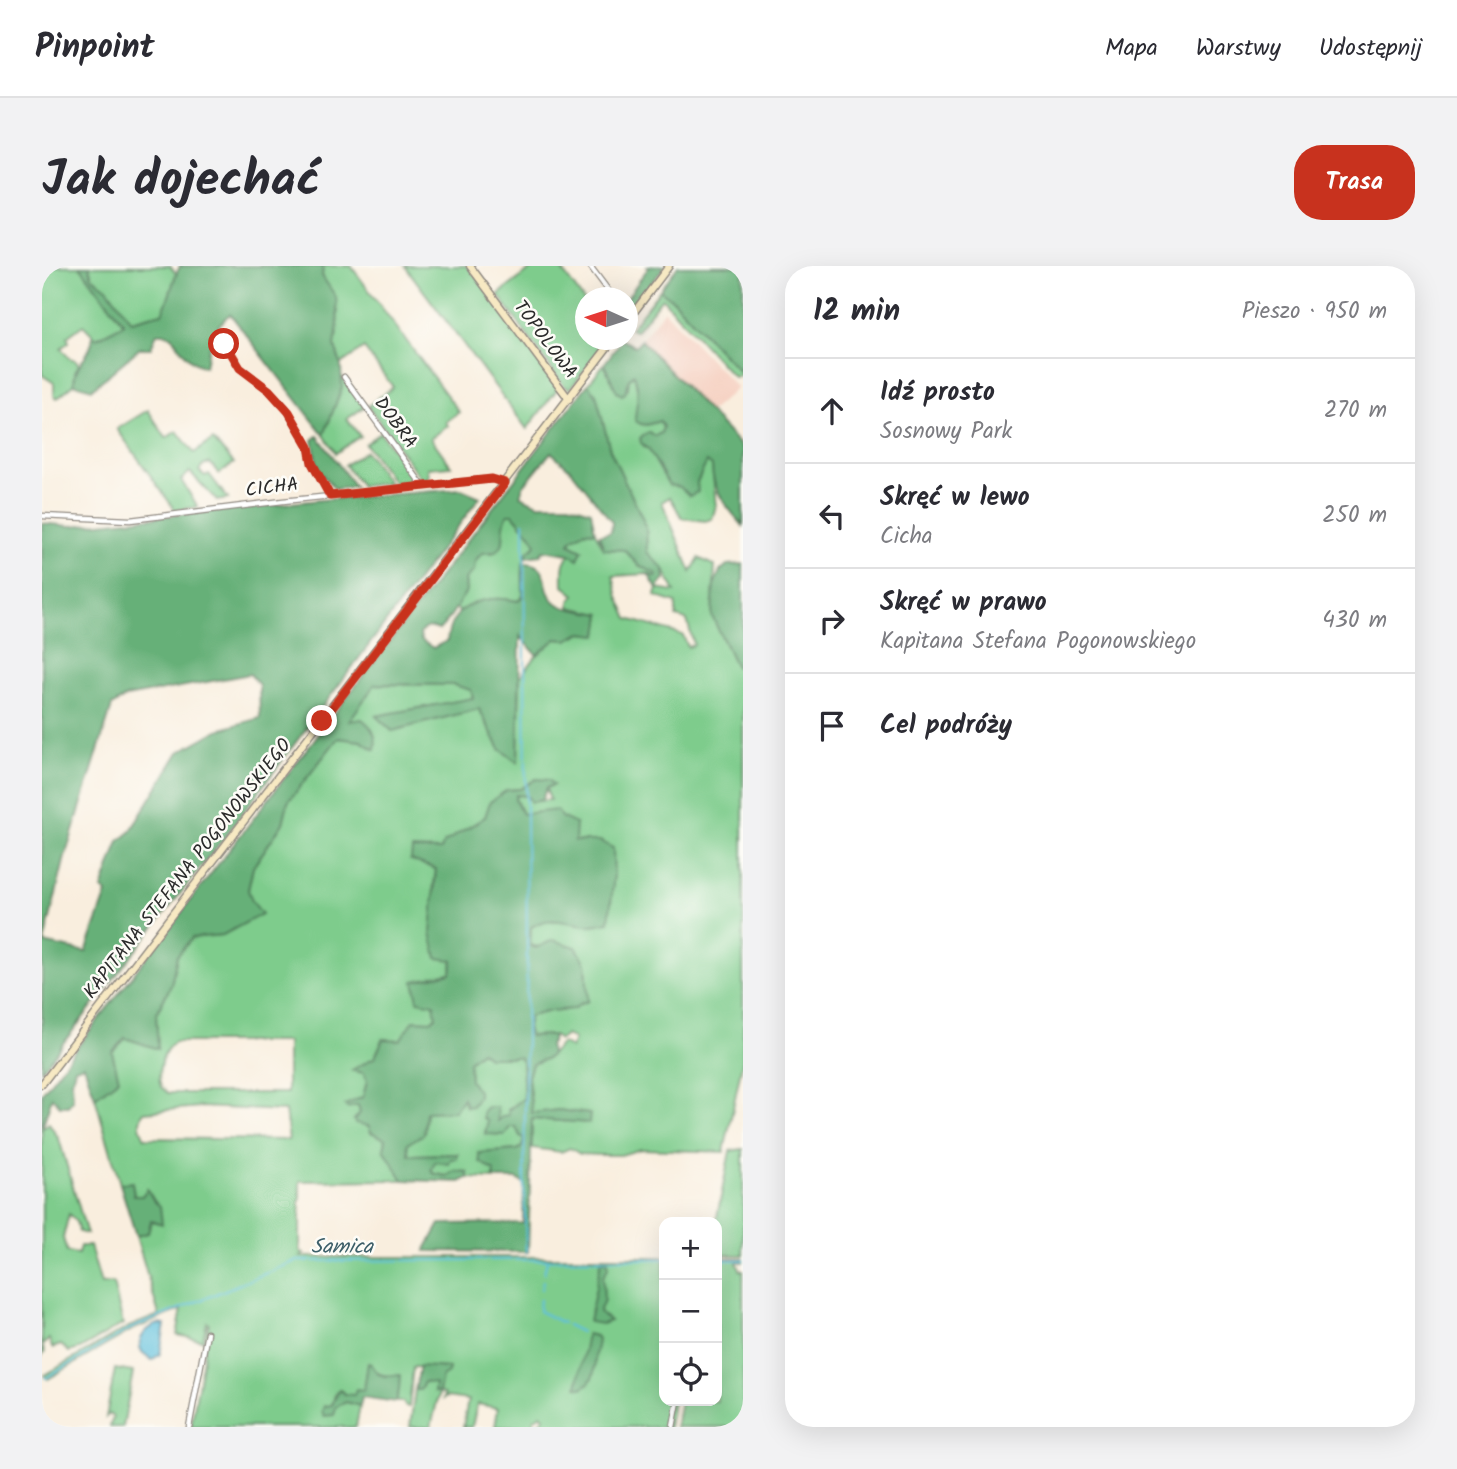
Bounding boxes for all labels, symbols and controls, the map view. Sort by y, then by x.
text: Pinpoint [35,22,155,75]
text: Mapa [1105,29,1158,68]
text: Warstwy [1196,29,1281,68]
text: Udostępnij [1319,29,1422,68]
text: Jak dojechać [42,143,320,221]
button: Trasa [1294,145,1415,220]
north arrow [575,287,638,350]
text: 12 min [813,288,900,336]
street label: TOPOLOWA [505,294,585,386]
text: Pieszo · 950 m [1242,294,1387,330]
route start [208,328,239,359]
text: Idź prosto [880,372,995,414]
street label: DOBRA [366,390,424,456]
icon: ahead [813,392,851,430]
text: 270 m [1324,393,1387,429]
text: Sosnowy Park [880,414,1012,450]
street label: CICHA [244,470,300,506]
text: Skręć w lewo [880,477,1030,519]
icon: left [813,497,851,535]
text: 250 m [1322,498,1387,534]
text: Cicha [880,519,933,555]
text: Skręć w prawo [880,582,1047,624]
icon: right [813,602,851,640]
text: 430 m [1322,603,1387,639]
text: Kapitana Stefana Pogonowskiego [880,624,1196,660]
route end [306,705,337,736]
text: Cel podróży [880,705,1012,747]
icon: arrive [813,707,851,745]
street label: KAPITANA STEFANA POGONOWSKIEGO [77,732,300,1006]
map controls [659,1217,722,1406]
button: + [659,1217,722,1280]
water label: Samica [311,1231,374,1264]
button: − [659,1280,722,1343]
button: locate [659,1343,722,1406]

